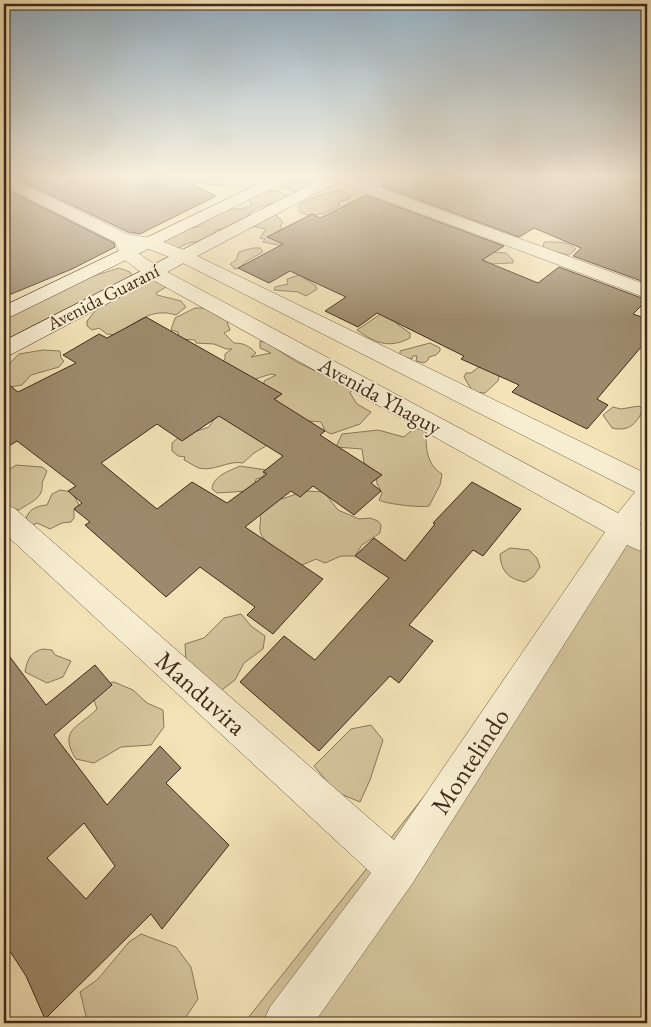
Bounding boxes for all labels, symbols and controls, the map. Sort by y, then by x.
street label: Avenida Guaraní [42,258,164,336]
street label: Avenida Yhaguy [312,350,447,442]
street label: Manduvira [148,643,254,743]
street label: Montelindo [423,701,517,821]

